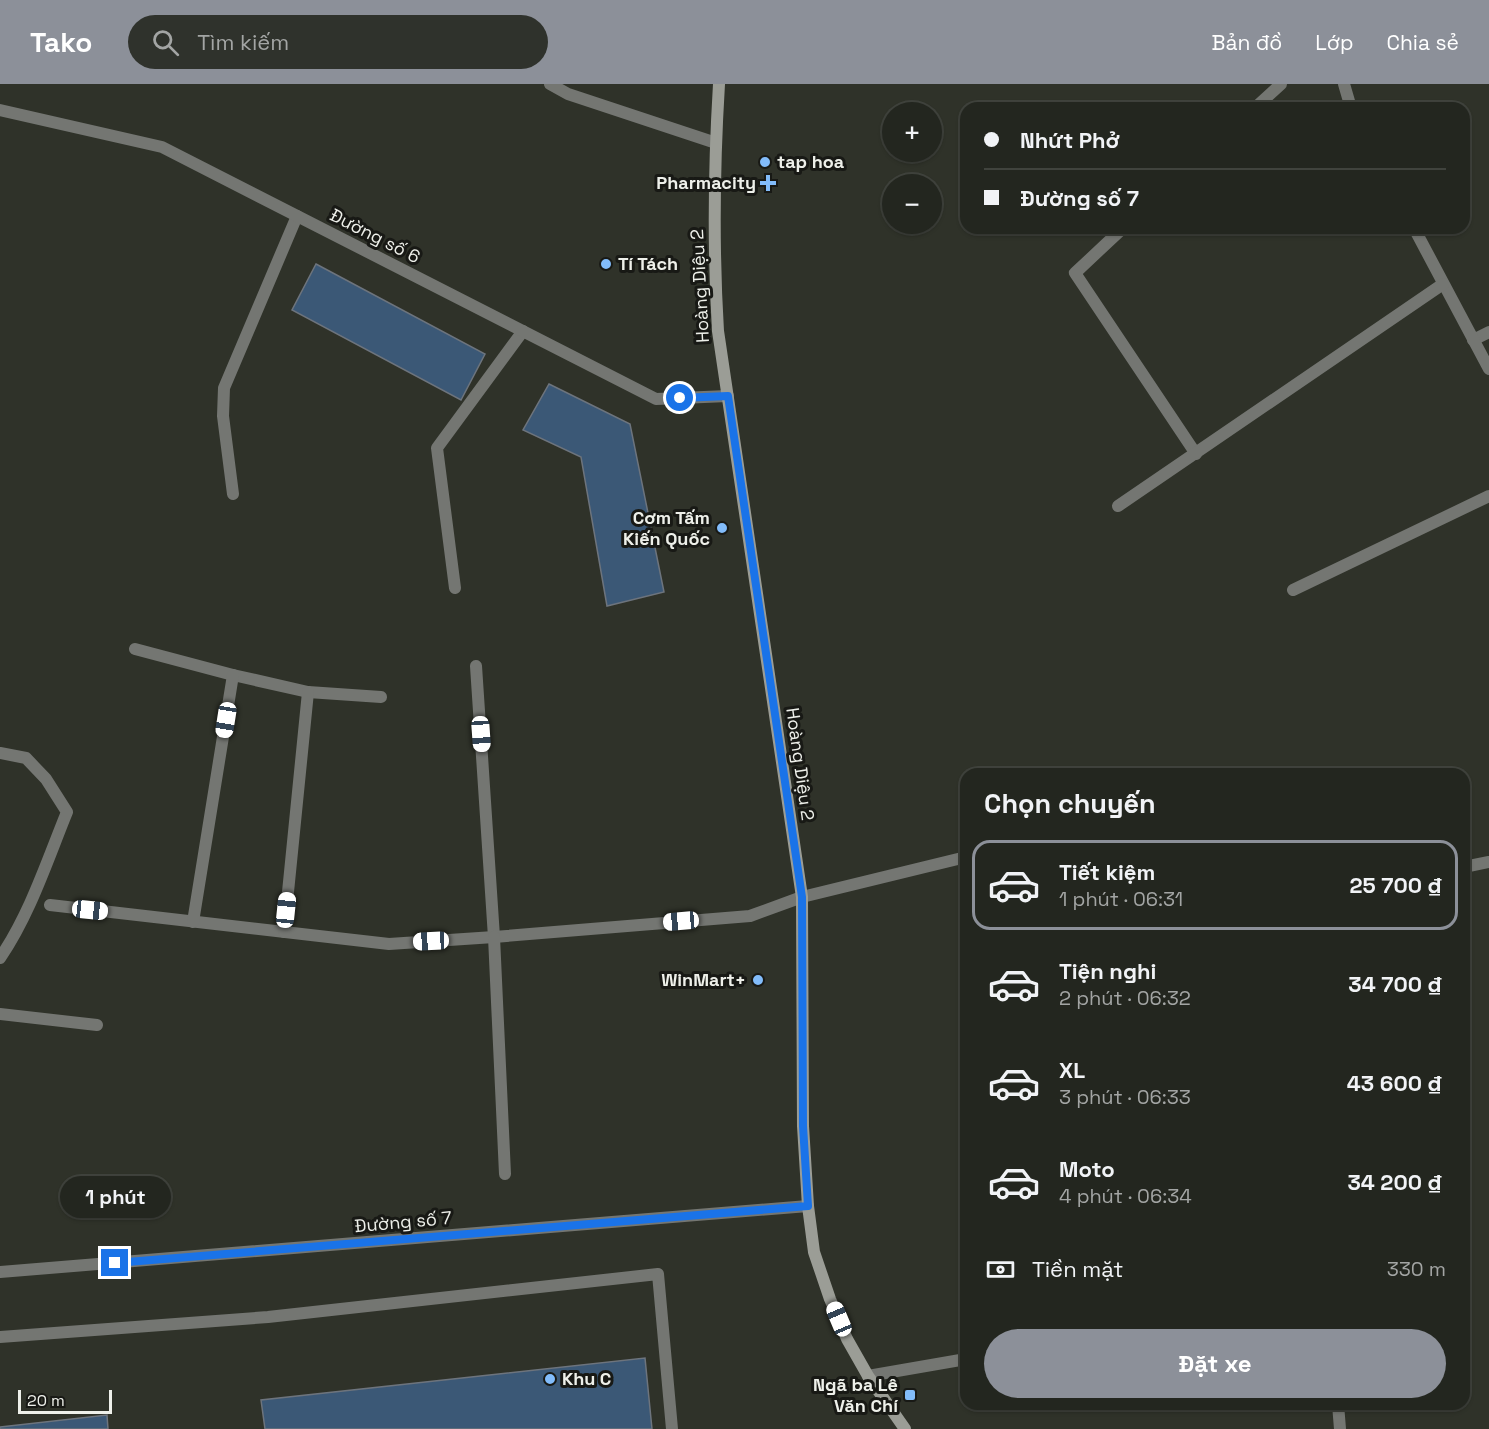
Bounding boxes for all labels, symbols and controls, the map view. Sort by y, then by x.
search box [128,15,548,69]
text: Tako [30,24,92,60]
icon: search [149,26,182,59]
text: Tìm kiếm [197,28,289,56]
text: Bản đồ [1212,29,1282,56]
text: Lớp [1315,29,1354,56]
text: Chia sẻ [1387,29,1459,56]
map controls [882,102,942,234]
button: + [882,102,942,162]
text: Nhứt Phở [1020,126,1120,154]
place label: tap hoa [777,150,845,173]
marker: tap hoa [758,155,772,169]
place label: Pharmacity [656,171,756,194]
button: − [882,174,942,234]
marker: Pharmacity [761,176,775,190]
text: Đường số 7 [1020,184,1139,212]
street label: Đường số 6 [326,203,424,268]
street label: Hoàng Diệu 2 [685,229,714,344]
place label: Tí Tách [618,252,678,275]
marker: Tí Tách [599,257,613,271]
route start [666,384,693,411]
place label: Cơm Tấm Kiến Quốc [623,506,710,550]
marker: Cơm Tấm Kiến Quốc [715,521,729,535]
car [214,701,238,739]
street label: Hoàng Diệu 2 [781,706,820,822]
car [471,715,491,753]
text: Chọn chuyến [984,786,1156,821]
icon: car [987,858,1041,912]
text: Tiết kiệm [1059,858,1155,886]
text: 25 700 ₫ [1349,871,1443,899]
text: 1 phút · 06:31 [1059,886,1183,912]
car [275,891,297,929]
car [71,899,109,921]
car [662,910,700,932]
car [413,931,449,951]
icon: car [987,957,1041,1011]
text: Tiện nghi [1059,957,1156,985]
place label: WinMart+ [661,968,746,991]
text: 34 700 ₫ [1348,970,1443,998]
marker: WinMart+ [751,973,765,987]
text: 2 phút · 06:32 [1059,985,1191,1011]
icon: car [987,1056,1041,1110]
text: XL [1059,1056,1085,1084]
text: 43 600 ₫ [1347,1069,1443,1097]
text: 3 phút · 06:33 [1059,1084,1191,1110]
icon: car [987,1155,1041,1209]
text: Moto [1059,1155,1115,1183]
text: 34 200 ₫ [1347,1168,1443,1196]
callout: 1 phút [60,1176,170,1218]
text: 4 phút · 06:34 [1059,1183,1192,1209]
text: 1 phút [85,1184,146,1210]
street label: Đường số 7 [353,1206,452,1237]
route end [101,1249,128,1276]
icon: cash [984,1253,1017,1286]
text: Tiền mặt [1032,1255,1123,1283]
text: 330 m [1387,1256,1446,1282]
car [824,1299,854,1339]
button: Đặt xe [984,1329,1446,1398]
place label: Khu C [562,1367,611,1390]
marker: Khu C [543,1372,557,1386]
place label: Ngã ba Lê Văn Chí [813,1373,898,1417]
scale bar [18,1387,112,1414]
marker: Ngã ba Lê Văn Chí [903,1388,917,1402]
text: 20 m [27,1390,65,1411]

